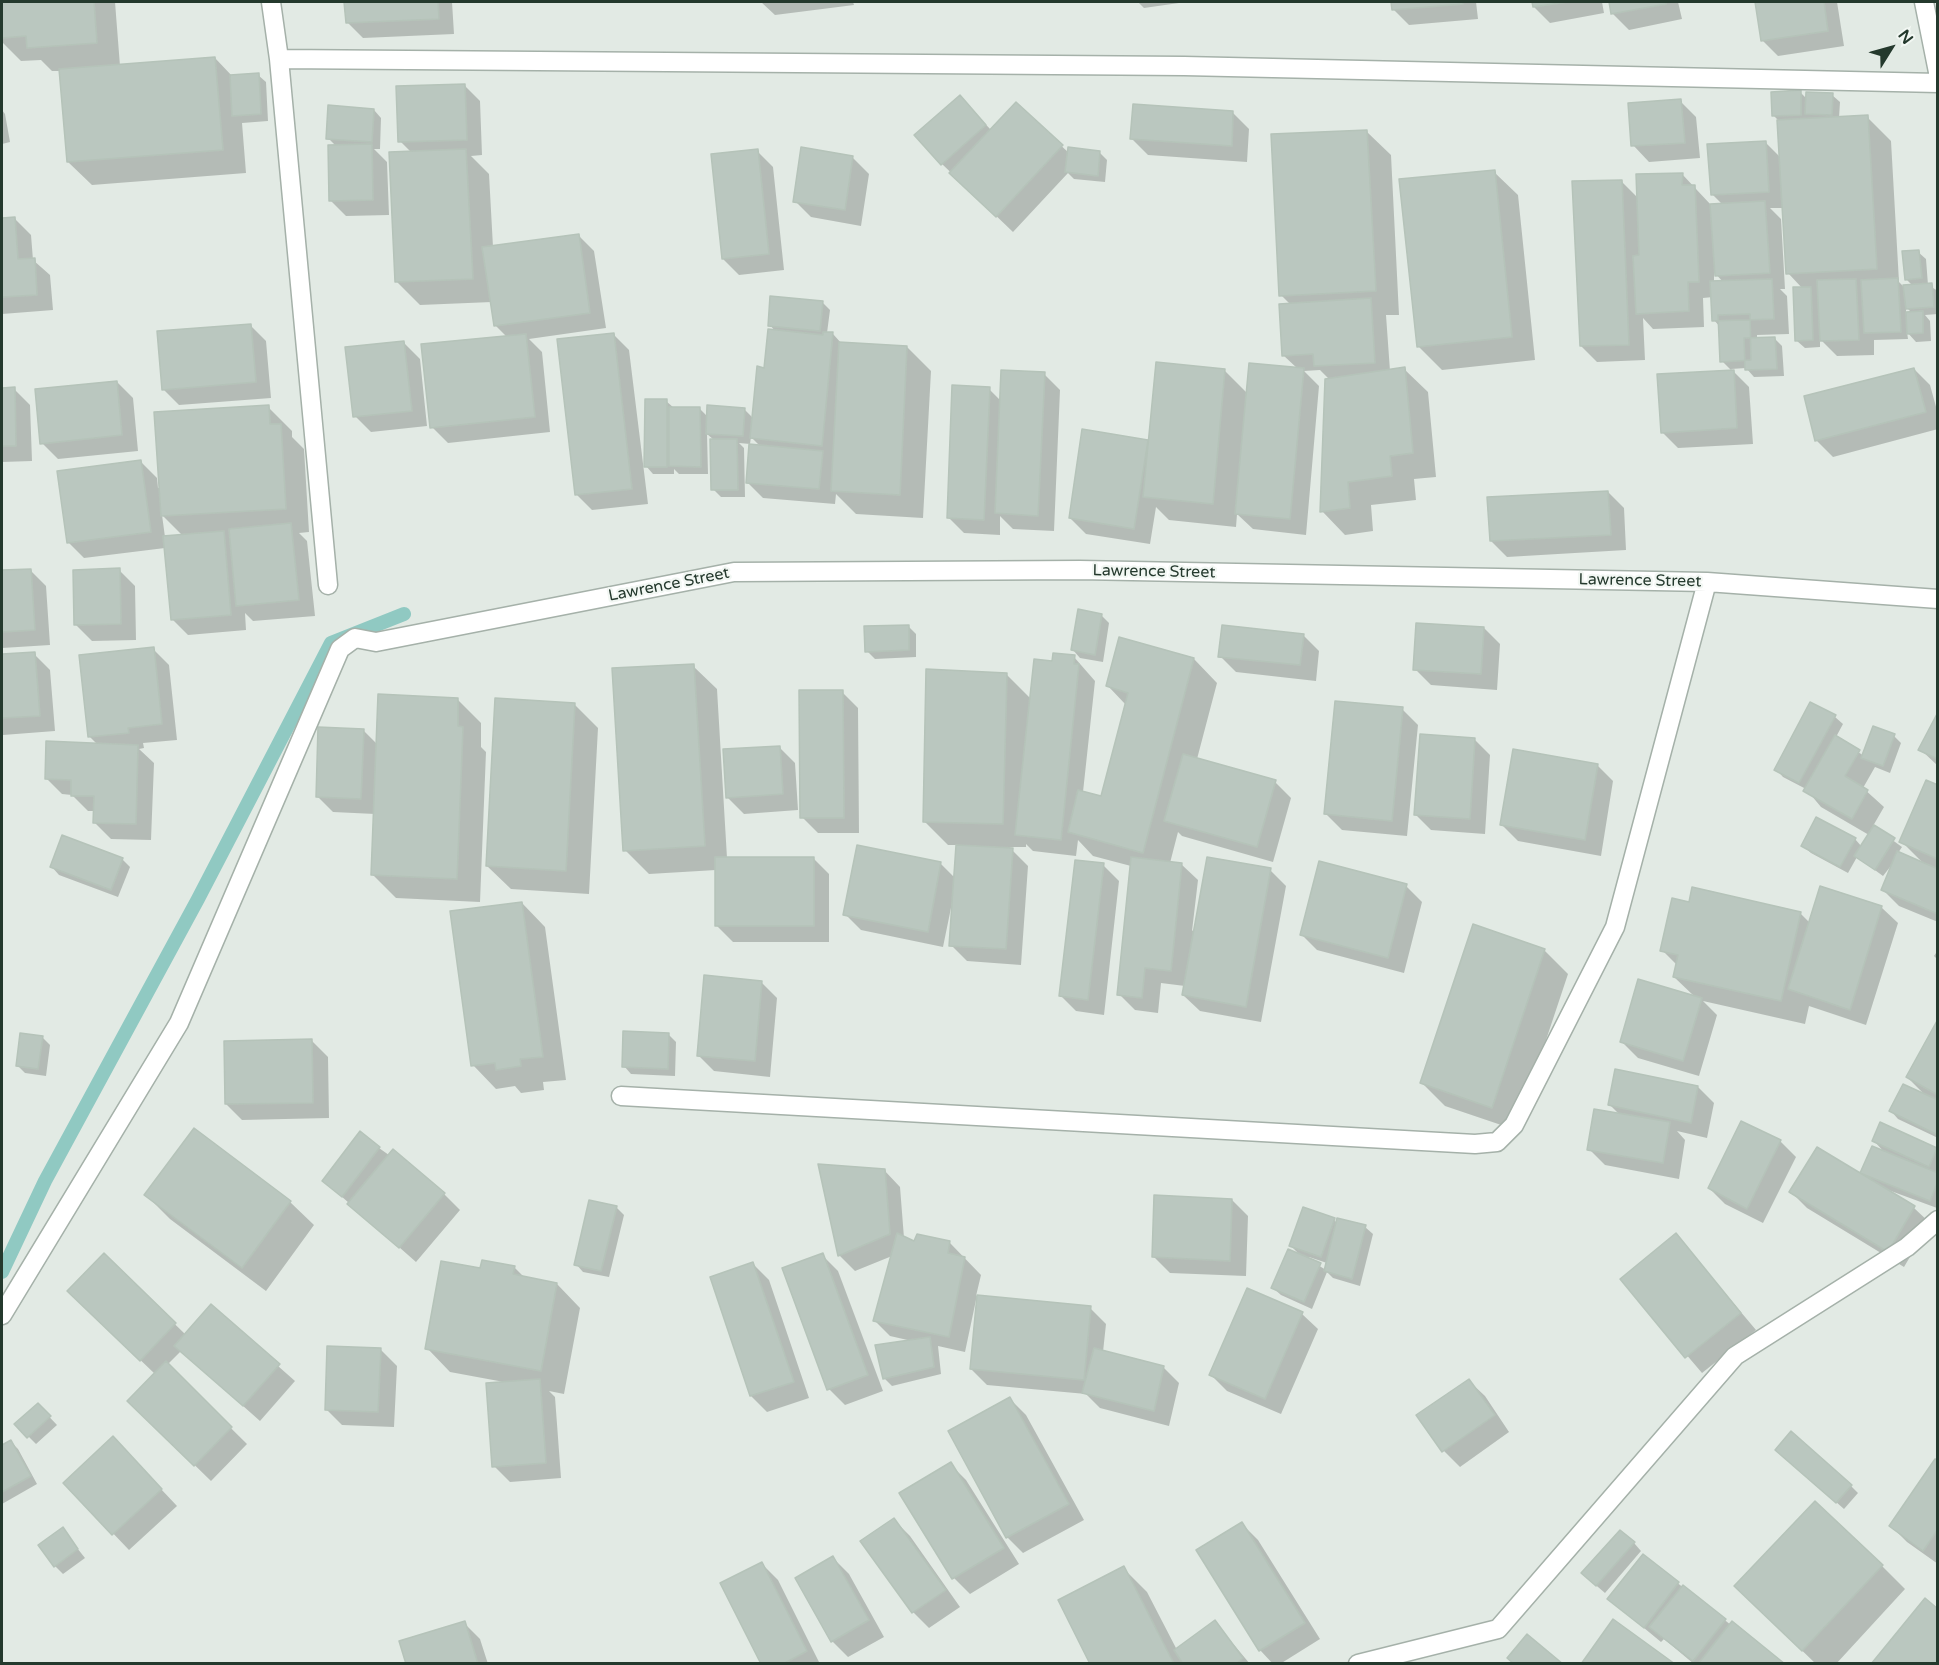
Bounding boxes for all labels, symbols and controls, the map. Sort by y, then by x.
north arrow [1861,18,1921,78]
text: N [1894,26,1917,48]
street label: Lawrence Street [1092,561,1216,583]
street label: Lawrence Street [607,564,731,606]
street label: Lawrence Street [1578,570,1702,592]

